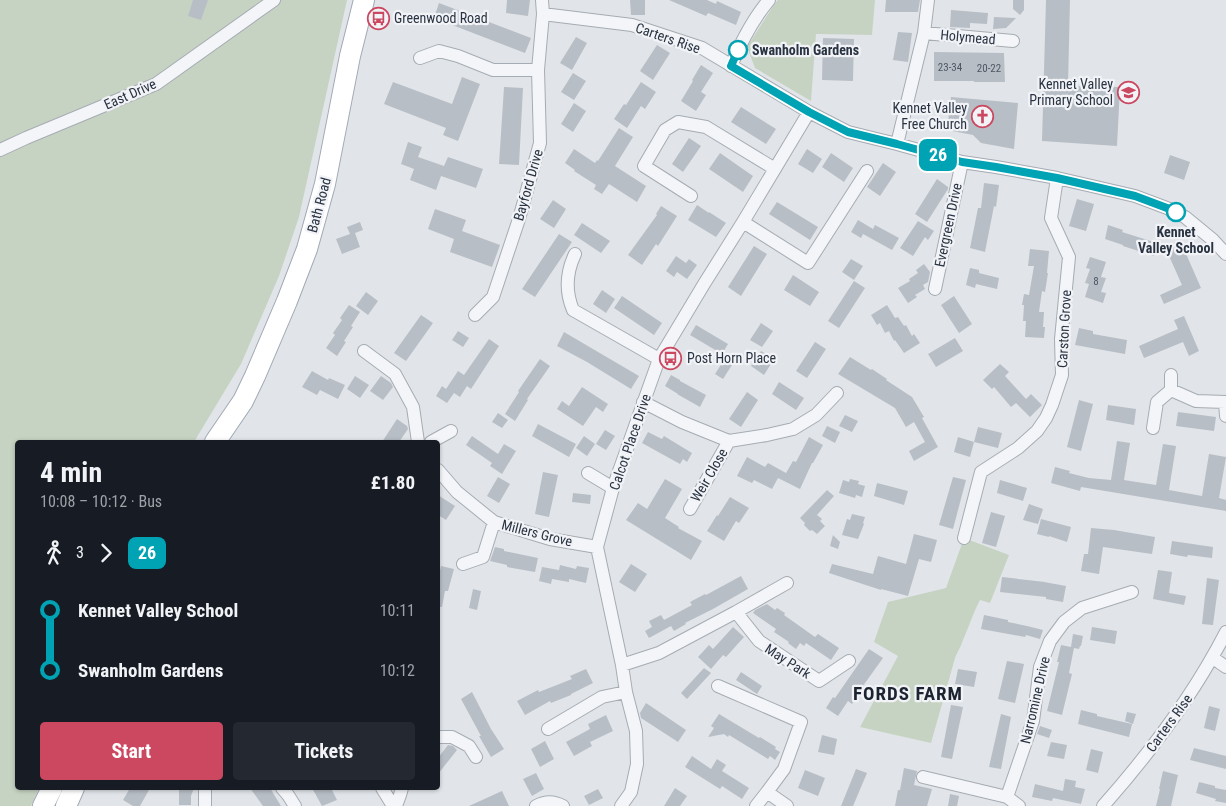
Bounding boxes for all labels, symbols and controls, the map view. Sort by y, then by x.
bus stop icon: Greenwood Road [366,6,390,30]
place label: Greenwood Road [394,10,488,26]
street label: Carters Rise [634,19,703,57]
street label: Holymead [940,27,996,47]
marker: Swanholm Gardens [728,40,748,60]
place label: Swanholm Gardens [752,42,859,58]
house number: 23-34 [938,61,963,74]
house number: 20-22 [977,62,1001,75]
street label: East Drive [101,75,159,113]
place label: Kennet Valley Primary School [1029,76,1113,108]
school or university icon: Kennet Valley Primary School [1117,80,1141,104]
place label: Kennet Valley Free Church [893,100,967,132]
church icon: Kennet Valley Free Church [971,104,995,128]
line badge: 26 [916,139,960,171]
text: 26 [929,144,947,165]
street label: Bayford Drive [510,147,546,223]
street label: Bath Road [304,176,334,234]
street label: Evergreen Drive [931,181,965,268]
marker: Kennet Valley School [1166,202,1186,222]
place label: Kennet Valley School [1138,224,1214,256]
house number: 8 [1093,275,1099,288]
street label: Carston Grove [1054,289,1074,368]
bus stop icon: Post Horn Place [659,346,683,370]
place label: Post Horn Place [687,350,777,366]
street label: Calcot Place Drive [606,391,654,492]
street label: Weir Close [687,445,731,504]
text: 4 min [40,456,102,489]
text: £1.80 [371,471,415,494]
text: 10:08 – 10:12 · Bus [40,492,162,511]
street label: Millers Grove [500,516,574,550]
icon: walk [40,539,68,567]
icon: forward [92,539,120,567]
text: 26 [138,542,156,563]
text: 3 [76,543,84,562]
text: Kennet Valley School [78,599,238,622]
text: 10:11 [380,601,415,620]
street label: May Park [762,640,814,682]
street label: Narromine Drive [1017,654,1053,745]
text: Swanholm Gardens [78,659,223,682]
text: 10:12 [380,661,415,680]
district label: FORDS FARM [853,682,963,705]
street label: Carters Rise [1143,691,1196,755]
button: Start [40,722,223,780]
button: Tickets [233,722,415,780]

